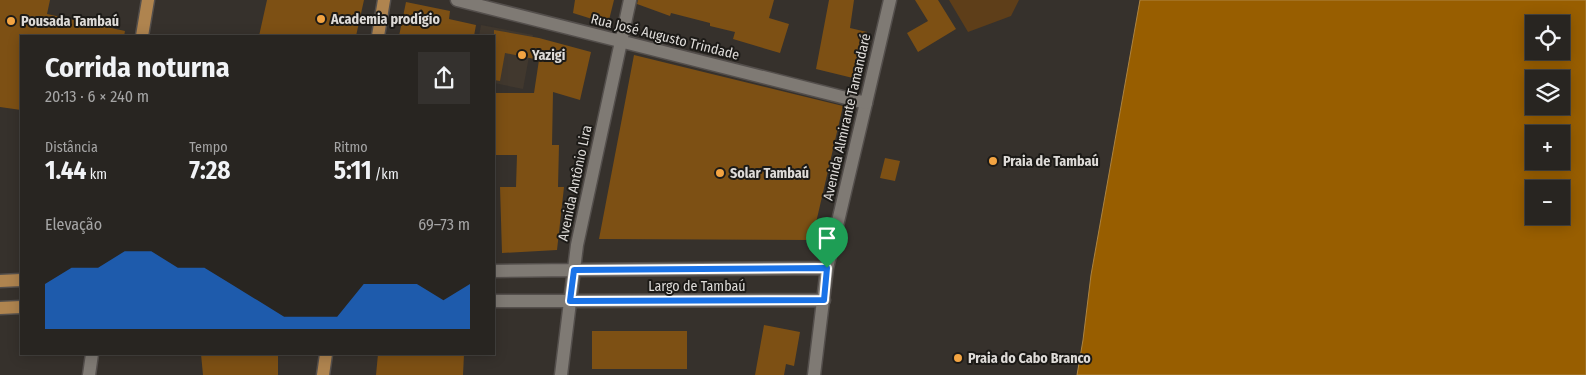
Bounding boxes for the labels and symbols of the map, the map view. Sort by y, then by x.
street label: Rua José Augusto Trindade [589,10,741,64]
place label: Academia prodígio [330,11,440,28]
place label: Pousada Tambaú [21,13,119,30]
marker: Academia prodígio [315,13,327,25]
marker: Pousada Tambaú [5,15,17,27]
street label: Avenida Almirante Tamandaré [819,32,875,202]
place label: Yazigi [531,47,566,64]
marker: Yazigi [516,49,528,61]
street label: Avenida Antônio Lira [554,123,596,243]
place label: Praia de Tambaú [1003,153,1099,170]
marker: Praia de Tambaú [987,155,999,167]
place label: Solar Tambaú [730,165,809,182]
marker: Solar Tambaú [714,167,726,179]
pin [806,217,848,268]
street label: Largo de Tambaú [648,278,746,295]
place label: Praia do Cabo Branco [968,350,1091,367]
marker: Praia do Cabo Branco [952,352,964,364]

